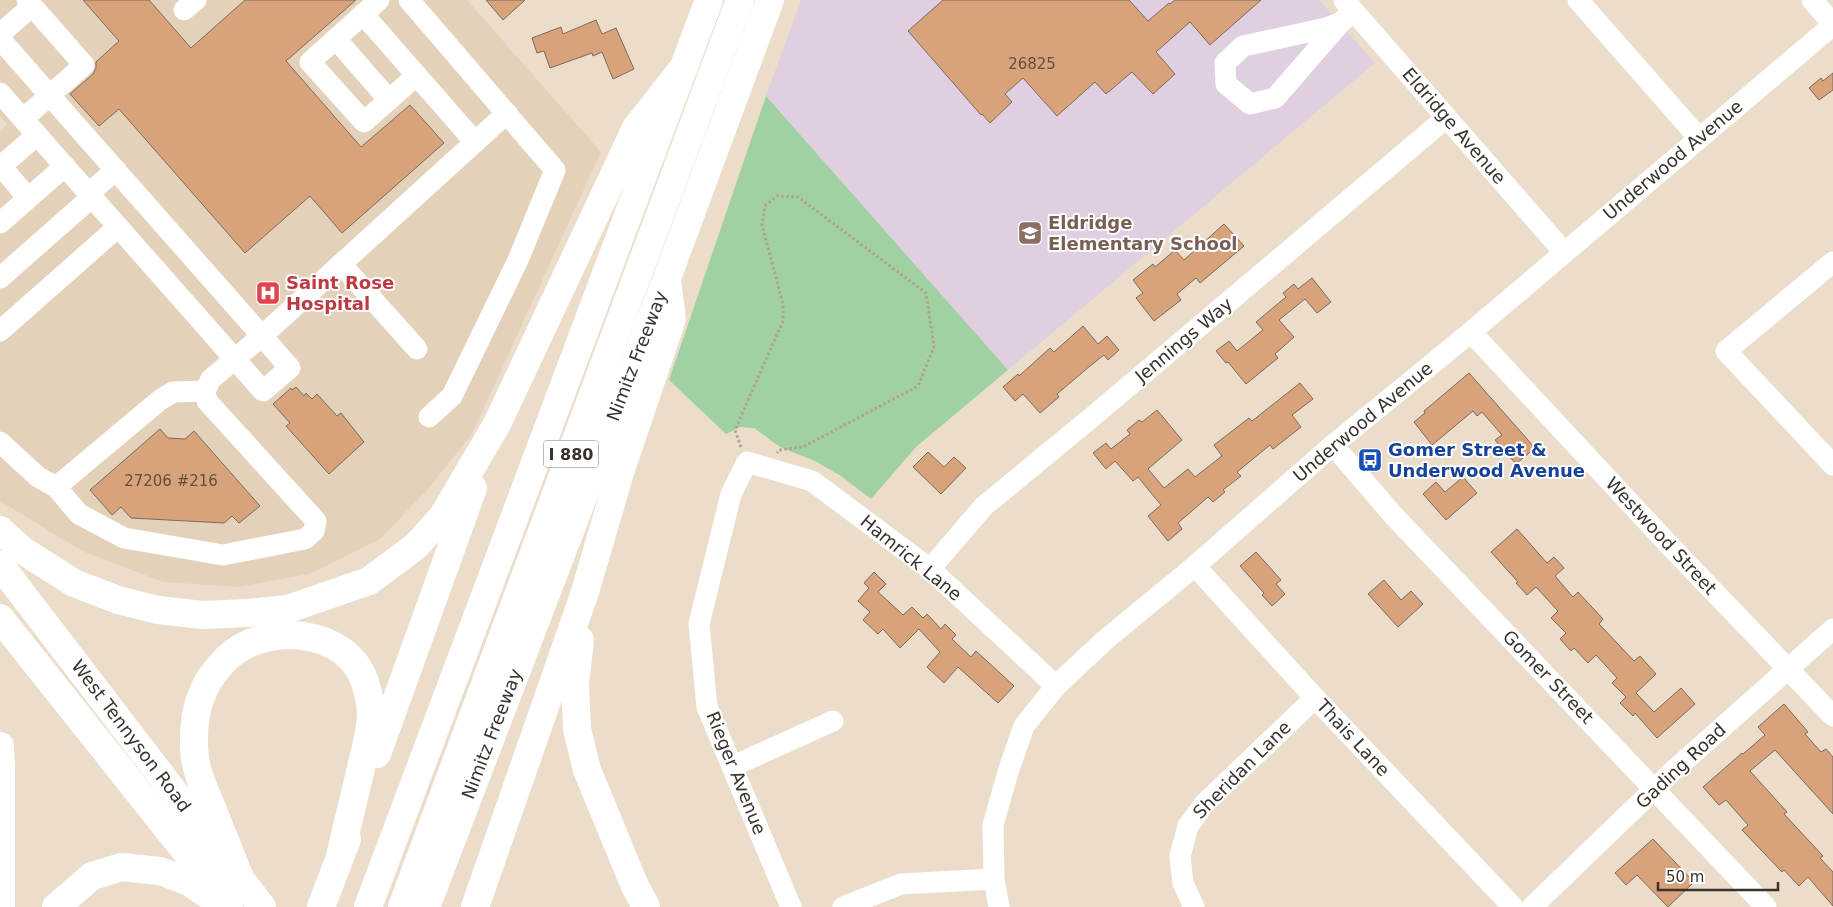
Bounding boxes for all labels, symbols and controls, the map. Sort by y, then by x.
house number: 26825 [1008,55,1056,73]
street label: Eldridge Avenue [1398,63,1510,188]
street label: Underwood Avenue [1599,95,1747,224]
place label: Eldridge Elementary School [1048,212,1237,254]
school or university icon: Eldridge Elementary School [1017,220,1043,246]
place label: Saint Rose Hospital [286,272,394,314]
hospital icon: Saint Rose Hospital [255,280,281,306]
street label: Nimitz Freeway [602,287,671,424]
street label: Jennings Way [1130,293,1237,387]
street label: Underwood Avenue [1289,357,1437,486]
place label: Gomer Street & Underwood Avenue [1388,439,1585,481]
road number: I 880 [544,440,598,468]
bus stop icon: Gomer Street & Underwood Avenue [1357,447,1383,473]
house number: 27206 #216 [124,472,218,490]
street label: Westwood Street [1602,473,1721,599]
street label: Hamrick Lane [856,510,966,605]
street label: Gomer Street [1499,626,1598,728]
street label: West Tennyson Road [67,655,195,816]
street label: Nimitz Freeway [457,665,526,802]
street label: Thais Lane [1312,694,1394,780]
street label: Rieger Avenue [702,708,771,838]
street label: Sheridan Lane [1188,716,1295,823]
street label: Gading Road [1631,719,1730,813]
scale bar [1658,860,1778,892]
text: 50 m [1666,868,1704,886]

